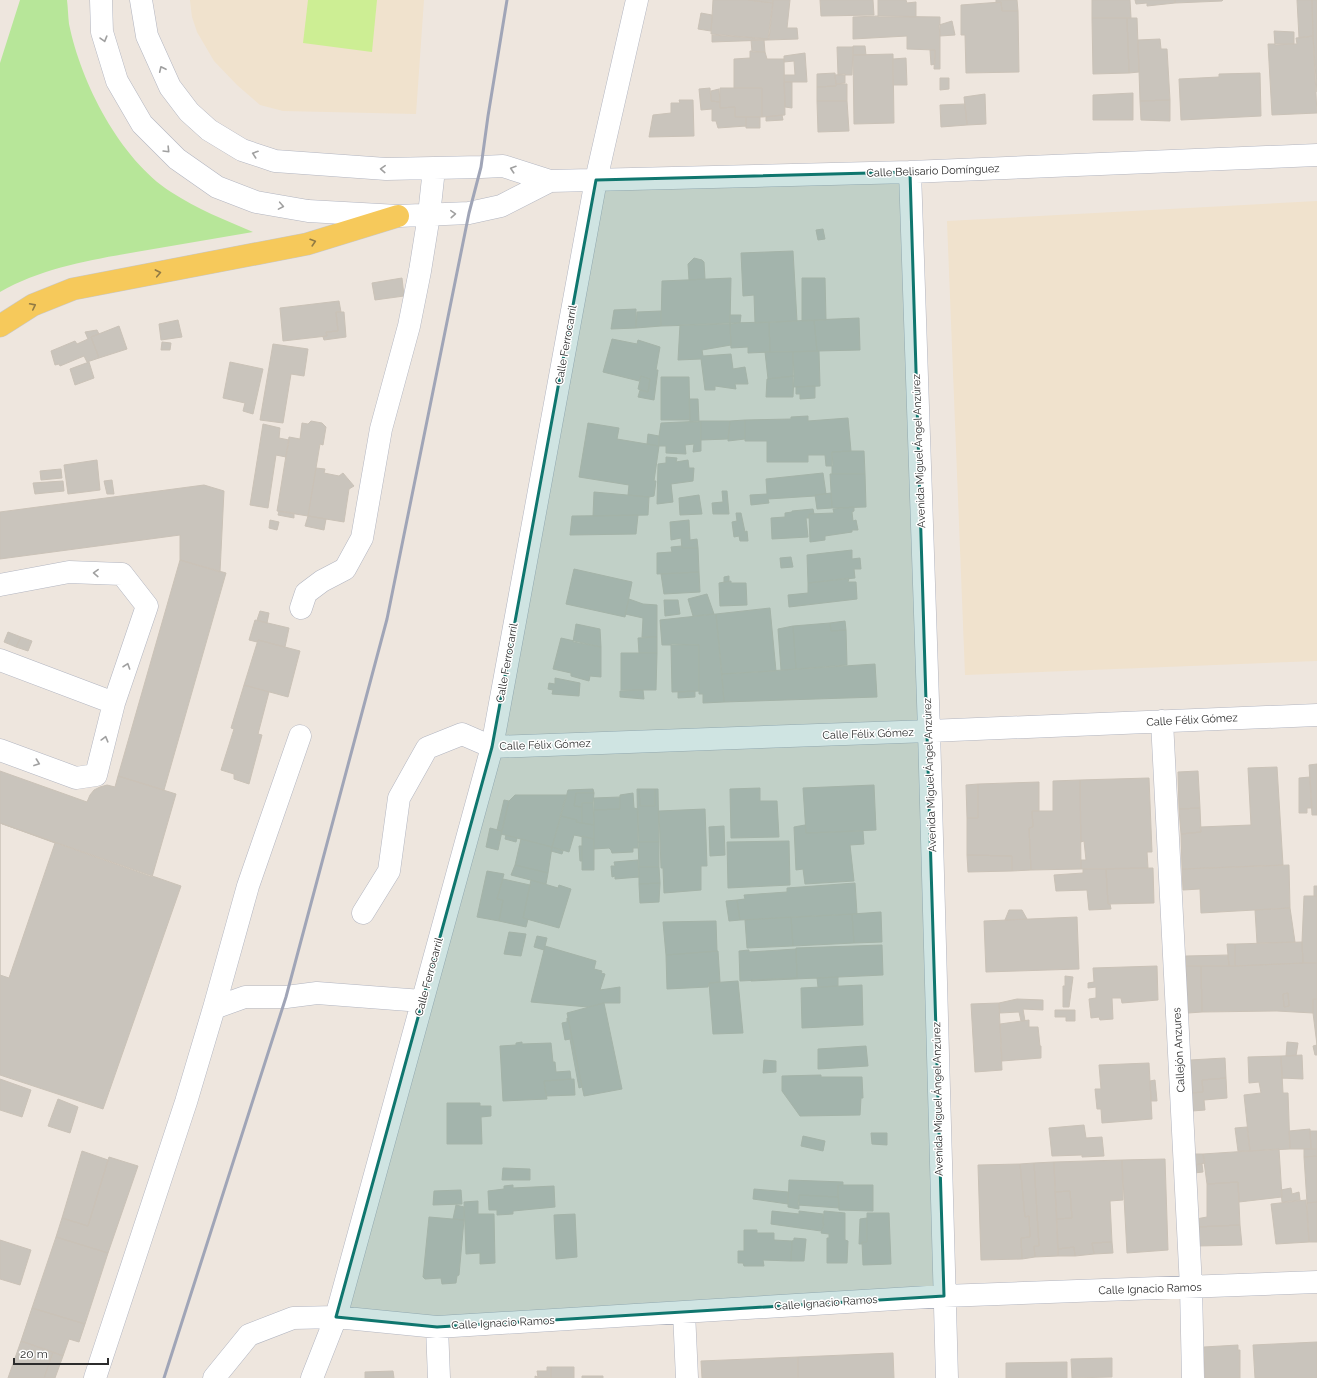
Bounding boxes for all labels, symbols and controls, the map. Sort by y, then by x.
one-way arrow [99,35,108,42]
one-way arrow [159,65,167,73]
one-way arrow [162,145,170,152]
one-way arrow [251,150,258,159]
street label: Calle Belisario Domínguez [866,162,1000,180]
one-way arrow [380,164,386,173]
one-way arrow [509,165,516,174]
one-way arrow [278,201,284,210]
one-way arrow [450,209,456,218]
one-way arrow [309,238,316,247]
one-way arrow [155,269,161,277]
one-way arrow [29,303,36,311]
street label: Calle Ferrocarril [553,304,579,386]
street label: Avenida Miguel Ángel Anzúrez [909,373,928,528]
one-way arrow [93,568,99,577]
street label: Calle Ferrocarril [494,622,520,704]
one-way arrow [122,663,131,670]
street label: Avenida Miguel Ángel Anzúrez [920,697,939,852]
street label: Calle Félix Gómez [1146,711,1239,729]
street label: Calle Félix Gómez [822,726,914,742]
one-way arrow [100,736,109,743]
street label: Calle Félix Gómez [499,737,591,753]
one-way arrow [33,759,40,767]
street label: Calle Ferrocarril [412,936,446,1018]
street label: Callejón Anzures [1170,1007,1188,1093]
street label: Avenida Miguel Ángel Anzúrez [929,1021,946,1176]
street label: Calle Ignacio Ramos [1098,1281,1202,1297]
street label: Calle Ignacio Ramos [774,1293,878,1313]
street label: Calle Ignacio Ramos [451,1314,555,1332]
scale bar [14,1340,108,1366]
text: 20 m [20,1347,48,1361]

